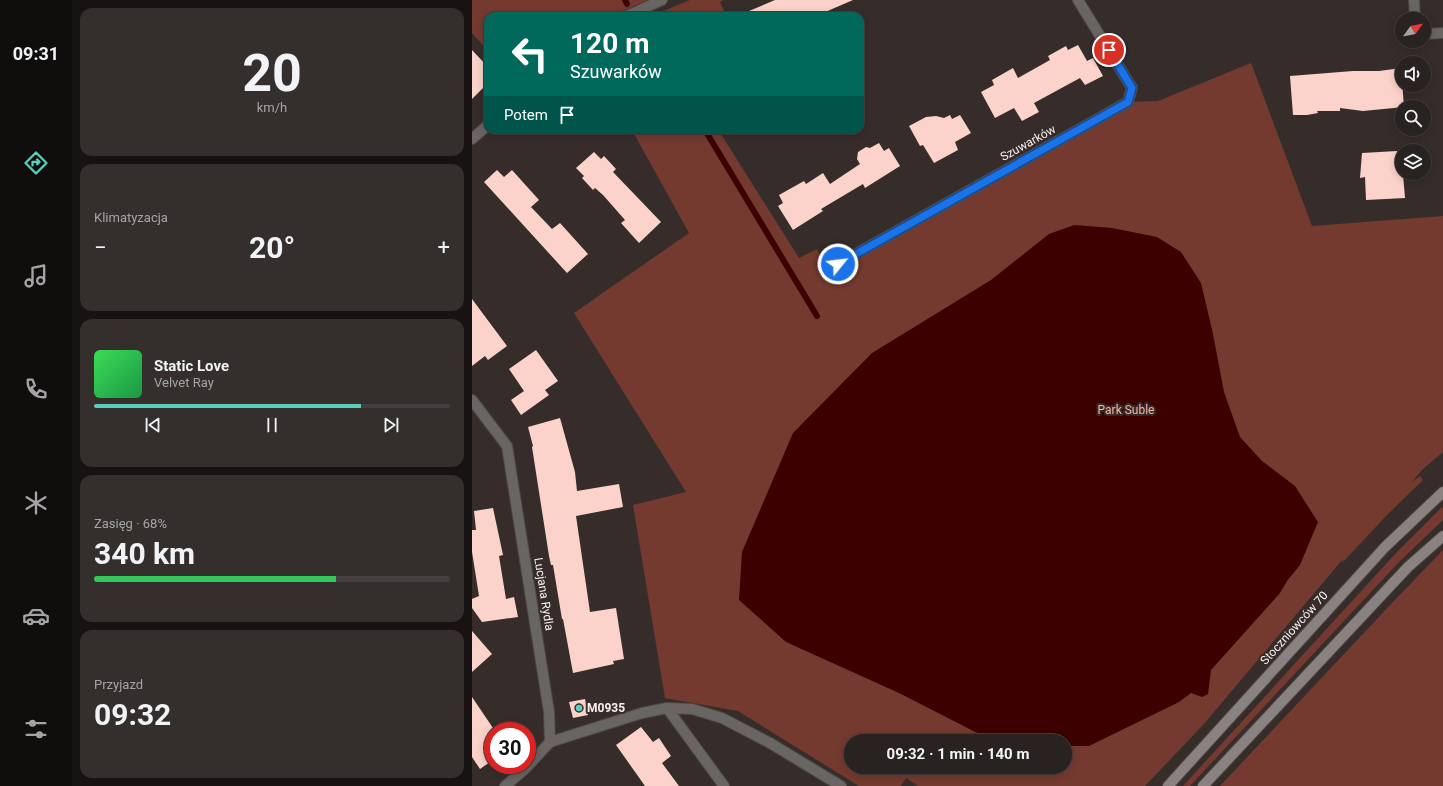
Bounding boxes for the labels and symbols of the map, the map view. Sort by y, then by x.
north arrow [1395,12,1431,48]
pin [1092,33,1126,67]
street label: Szuwarków [998,122,1058,164]
position arrow [817,243,859,285]
park label: Park Suble [1098,403,1154,417]
street label: Lucjana Rydla [531,556,557,632]
street label: Stoczniowców 70 [1257,588,1331,668]
place label: M0935 [587,701,625,715]
marker: M0935 [574,703,584,713]
speed limit sign: 30 [484,722,536,774]

